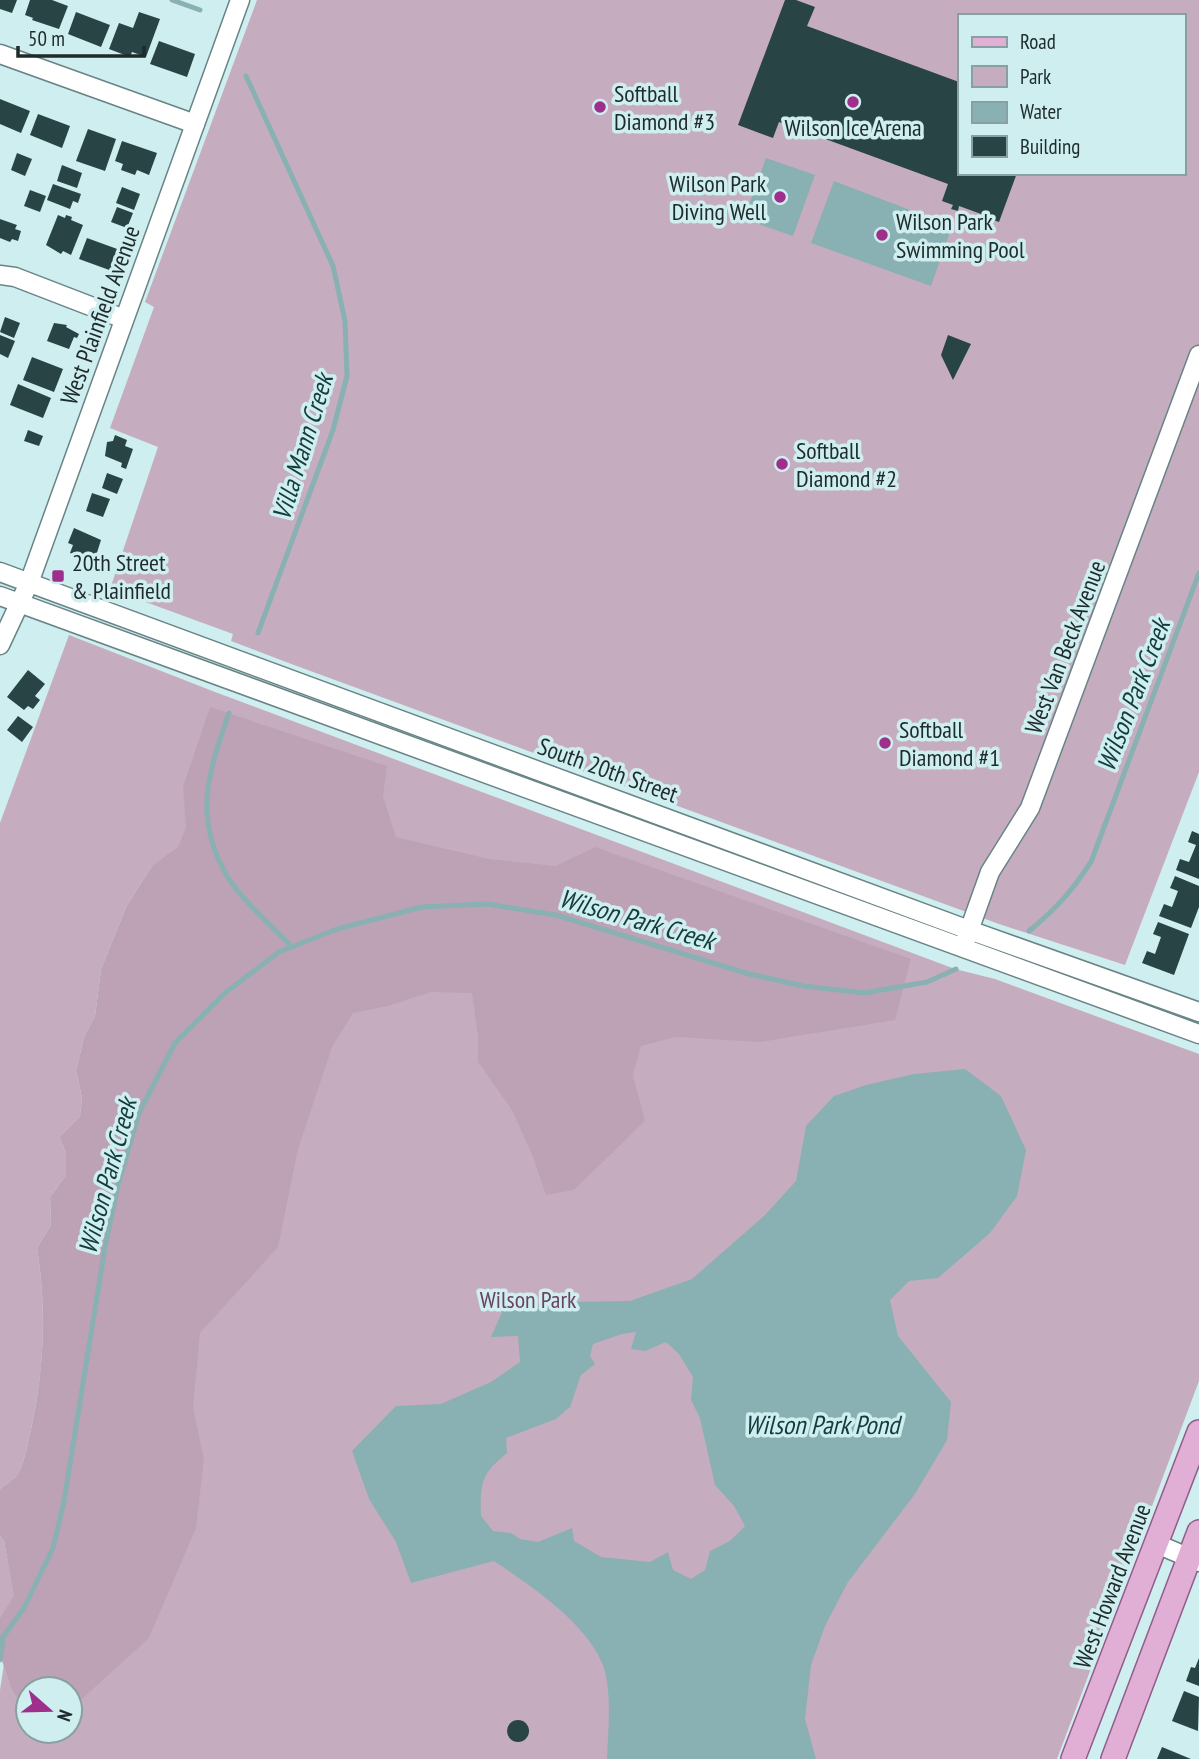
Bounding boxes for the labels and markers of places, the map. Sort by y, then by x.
place label: Softball Diamond #3 [614,78,715,137]
marker: Wilson Ice Arena [845,94,861,110]
marker: Softball Diamond #3 [592,99,608,115]
place label: Wilson Ice Arena [784,112,922,143]
place label: Wilson Park Diving Well [669,168,767,227]
marker: Wilson Park Diving Well [772,189,788,205]
place label: Wilson Park Swimming Pool [896,206,1025,265]
marker: Wilson Park Swimming Pool [874,227,890,243]
place label: Softball Diamond #2 [796,435,897,494]
marker: Softball Diamond #2 [774,456,790,472]
place label: 20th Street & Plainfield [72,547,171,606]
marker: 20th Street & Plainfield [50,568,66,584]
place label: Softball Diamond #1 [899,714,1000,773]
marker: Softball Diamond #1 [877,735,893,751]

